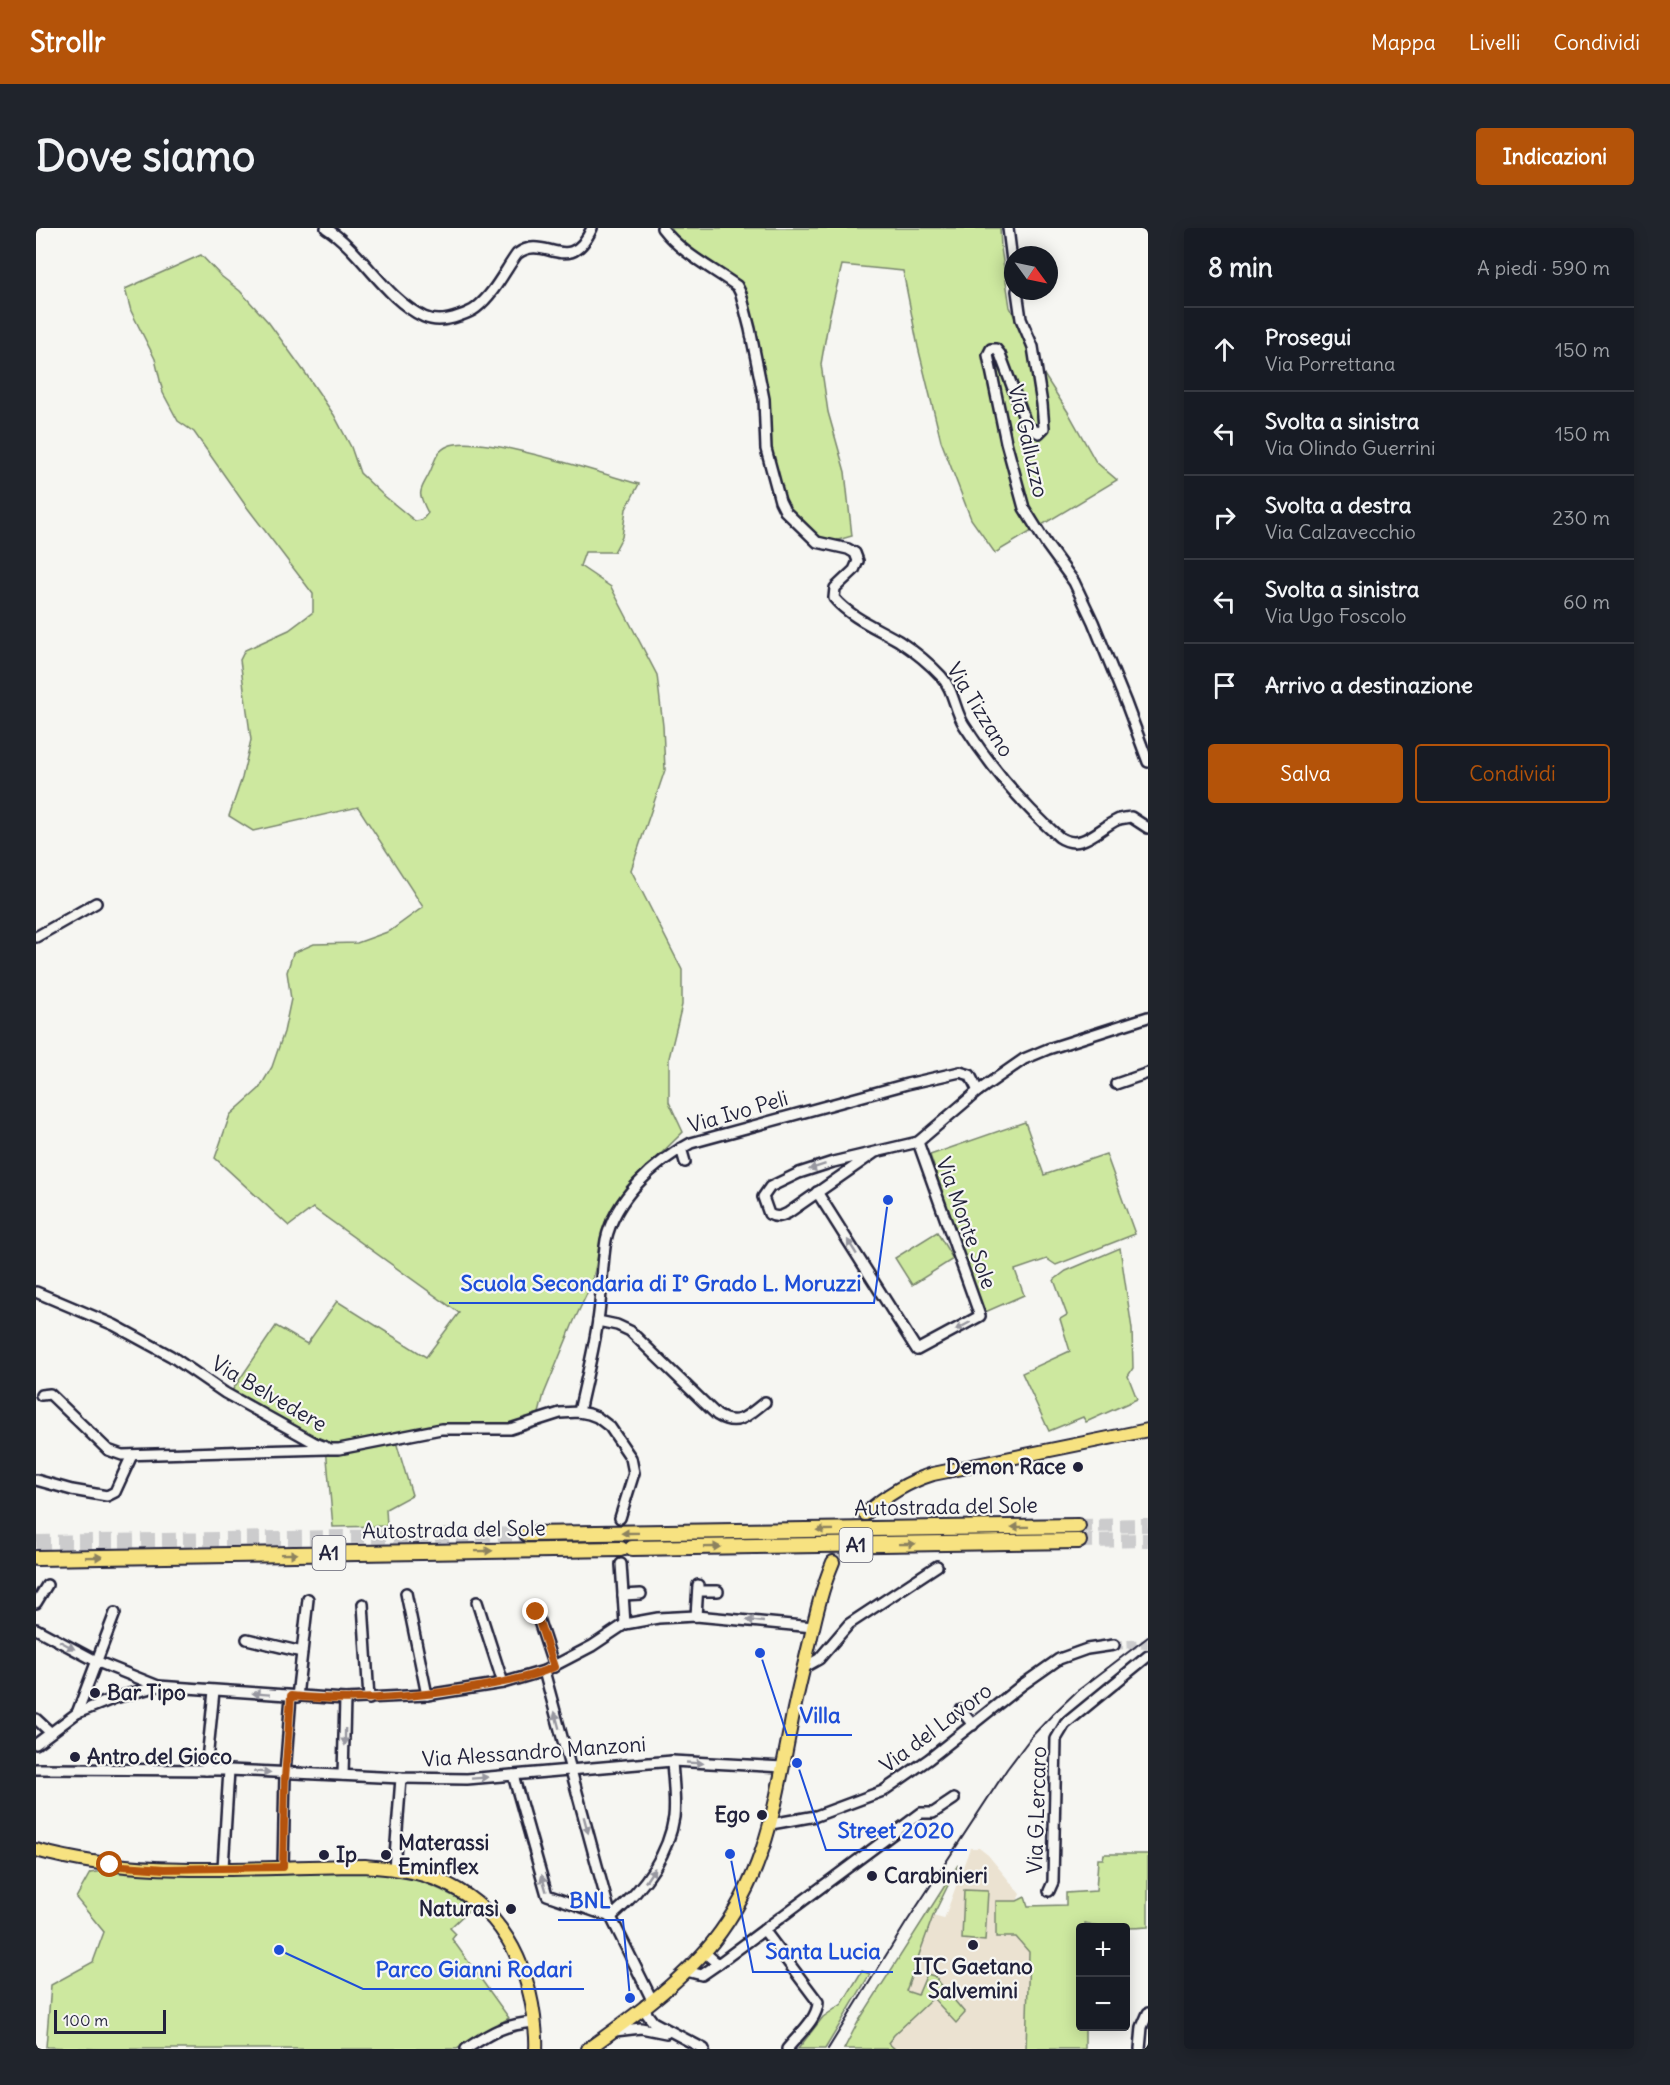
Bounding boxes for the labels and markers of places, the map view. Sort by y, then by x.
callout: Scuola Secondaria di I° Grado L. Moruzzi [449,1263,874,1303]
place label: Demon Race [946,1453,1066,1480]
marker: Demon Race [1071,1460,1085,1474]
place label: Bar Tipo [107,1679,186,1706]
marker: Bar Tipo [88,1686,102,1700]
callout: Villa [787,1695,852,1735]
place label: Antro del Gioco [87,1743,232,1770]
marker: Antro del Gioco [68,1750,82,1764]
place label: Ego [714,1801,750,1828]
marker: Ego [755,1808,769,1822]
callout: Street 2020 [826,1810,967,1850]
place label: Materassi Eminflex [398,1829,489,1880]
place label: Ip [336,1841,357,1868]
marker: Ip [317,1848,331,1862]
marker: Materassi Eminflex [379,1848,393,1862]
place label: Carabinieri [884,1862,988,1889]
marker: Carabinieri [865,1869,879,1883]
callout: BNL [558,1880,623,1920]
place label: Naturasì [419,1895,499,1922]
marker: Naturasì [504,1902,518,1916]
callout: Santa Lucia [753,1932,893,1972]
marker: ITC Gaetano Salvemini [966,1938,980,1952]
callout: Parco Gianni Rodari [363,1949,584,1989]
place label: ITC Gaetano Salvemini [913,1953,1033,2004]

